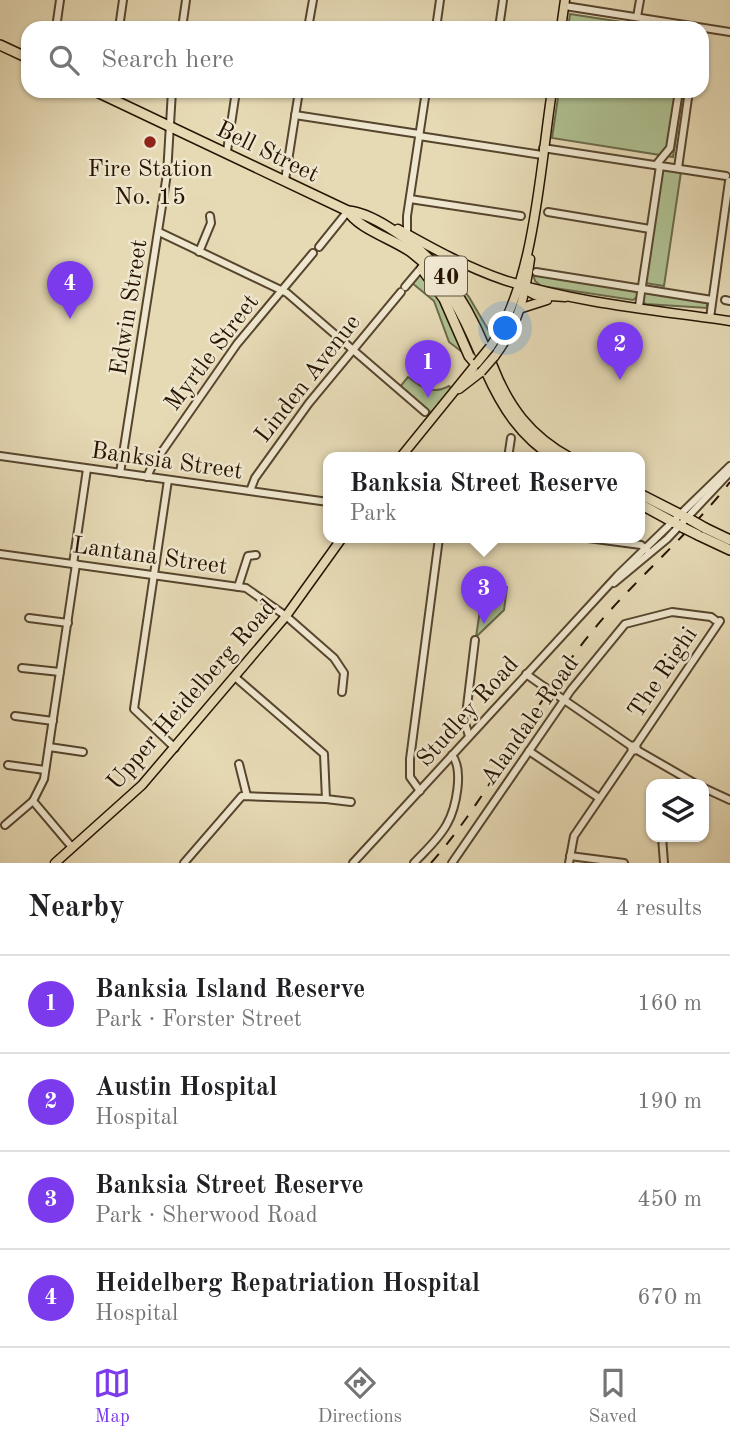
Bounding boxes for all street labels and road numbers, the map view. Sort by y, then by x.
street label: Bell Street [212,118,322,188]
street label: Edwin Street [107,238,153,377]
road number: 40 [425,256,467,296]
street label: Myrtle Street [161,291,264,416]
street label: Linden Avenue [251,311,366,448]
street label: Banksia Street [89,439,244,485]
street label: Lantana Street [71,534,229,580]
street label: Upper Heidelberg Road [103,595,282,795]
street label: The Righi [625,623,703,723]
street label: Alandale Road [477,652,584,790]
street label: Studley Road [413,653,524,772]

